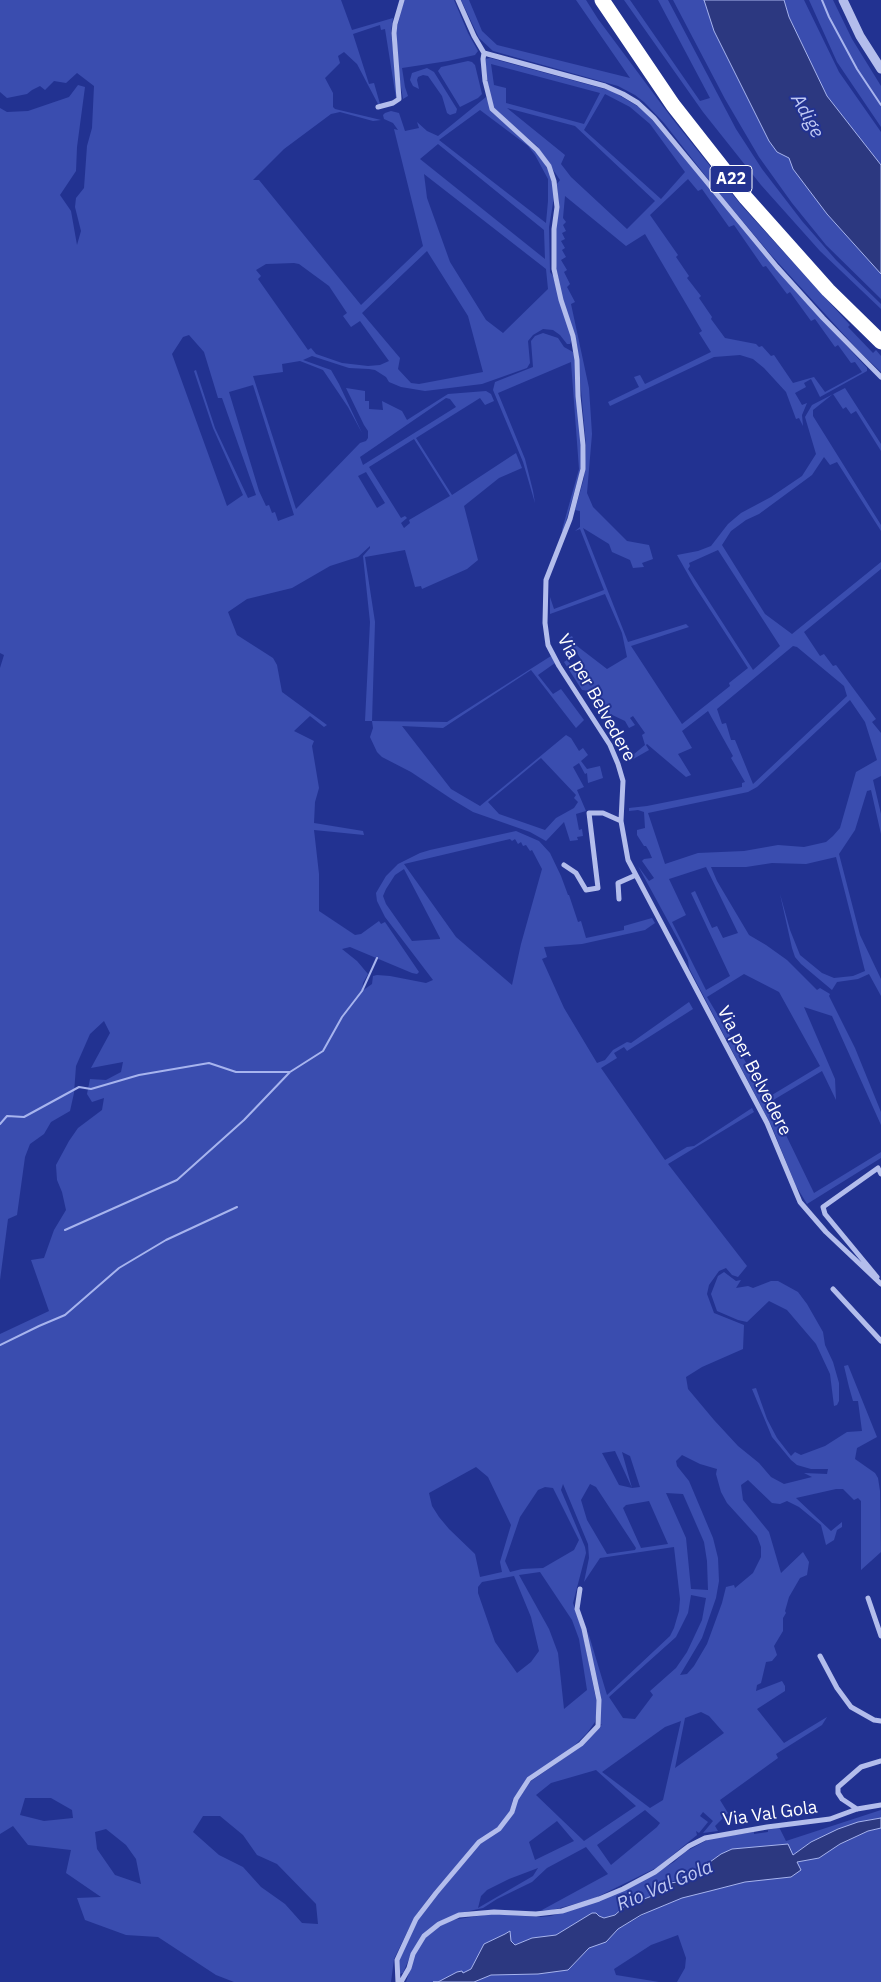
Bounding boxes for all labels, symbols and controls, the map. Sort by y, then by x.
water label: Adige [786,90,828,142]
road number: A22 [710,165,752,192]
street label: Via per Belvedere [552,631,640,765]
street label: Via per Belvedere [712,1003,796,1139]
street label: Via Val Gola [721,1797,819,1831]
water label: Rio Val Gola [614,1856,716,1916]

